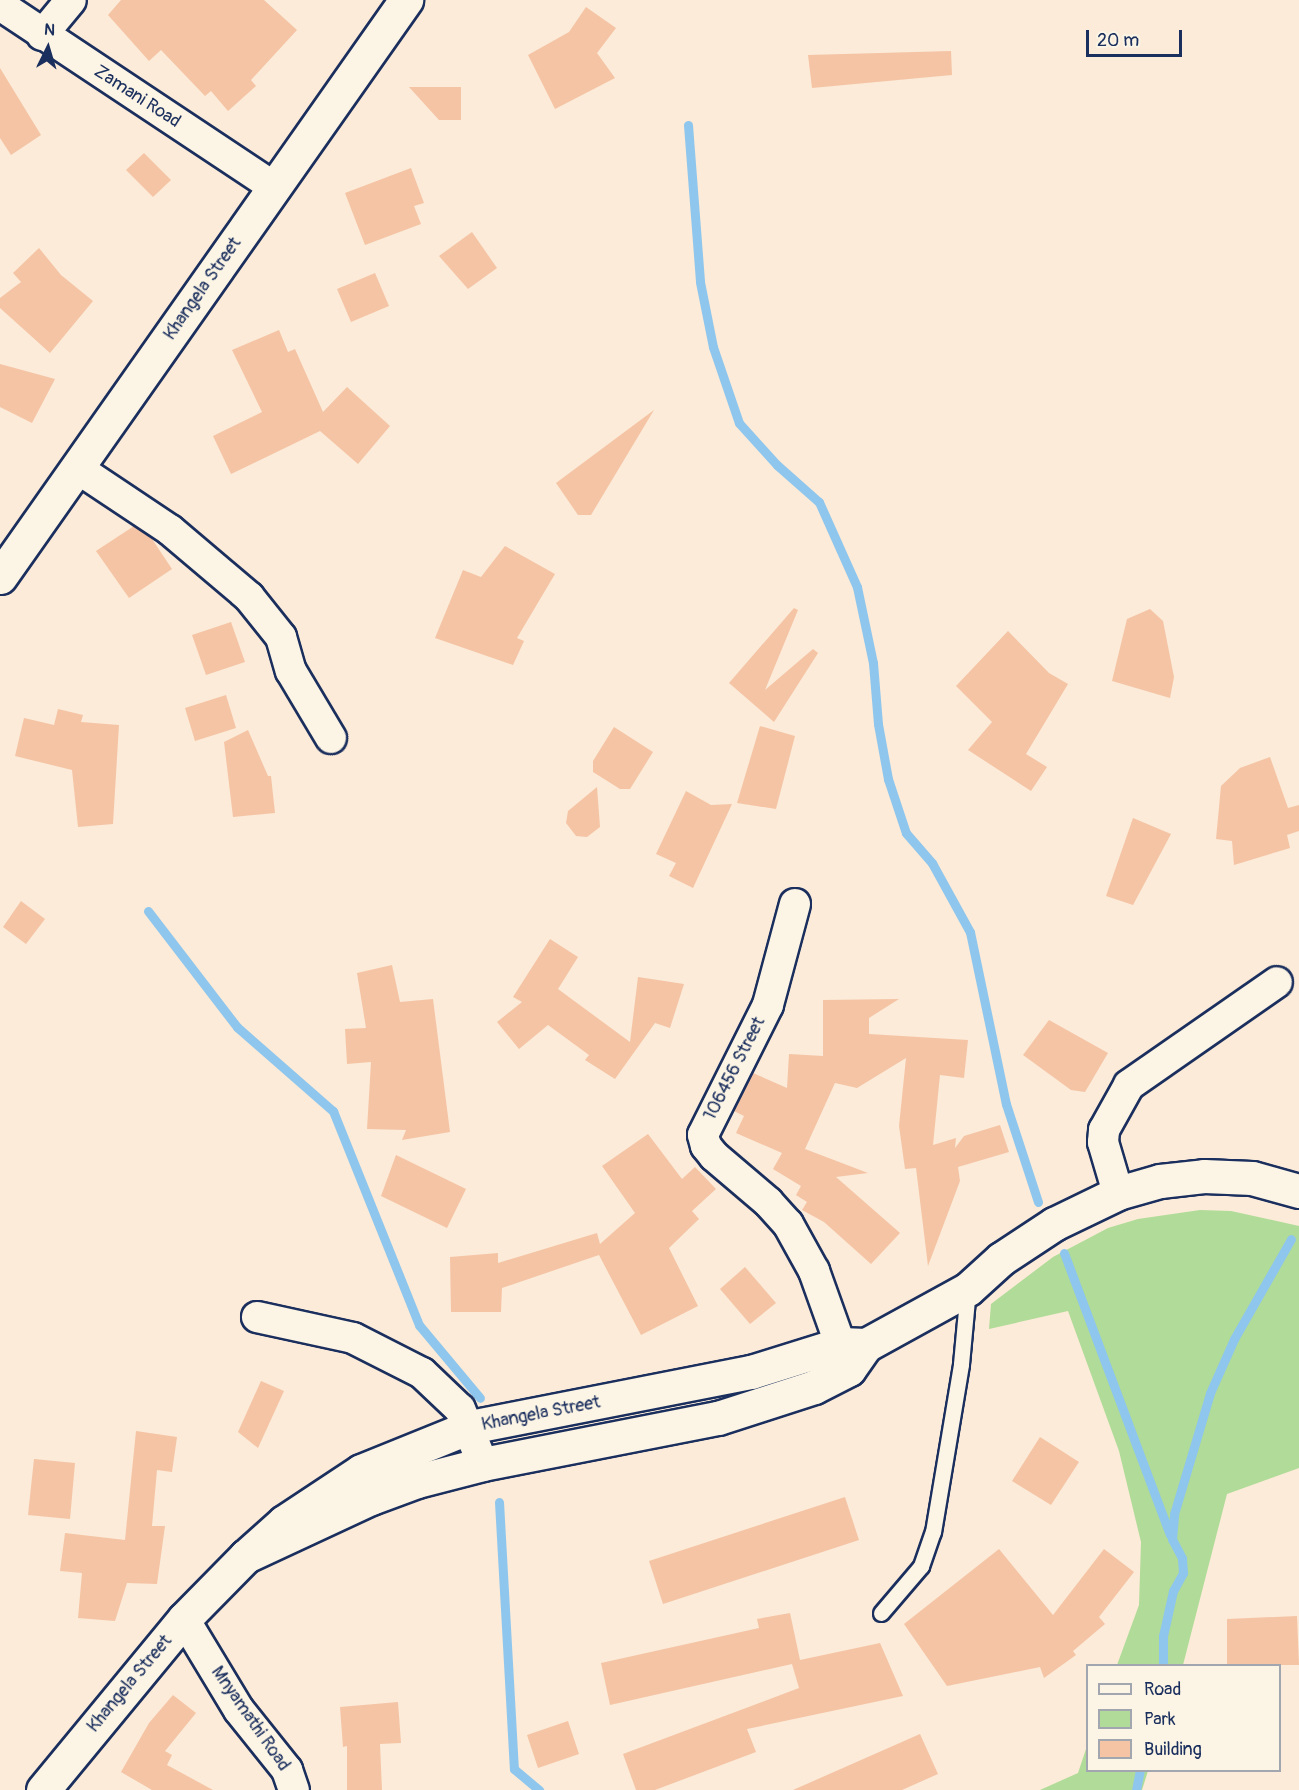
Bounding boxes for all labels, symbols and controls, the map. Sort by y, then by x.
north arrow [18,18,78,78]
scale bar [1089,18,1185,56]
text: N [43,20,56,41]
text: 20 m [1097,29,1139,52]
street label: Zamani Road [90,61,184,133]
street label: Khangela Street [160,233,246,345]
street label: 106456 Street [700,1014,770,1124]
street label: Khangela Street [480,1392,602,1436]
street label: Khangela Street [83,1631,177,1737]
street label: Mnyamathi Road [206,1662,294,1776]
legend [1086,1664,1281,1772]
text: Road [1144,1678,1181,1701]
text: Park [1144,1708,1176,1731]
text: Building [1144,1738,1202,1761]

